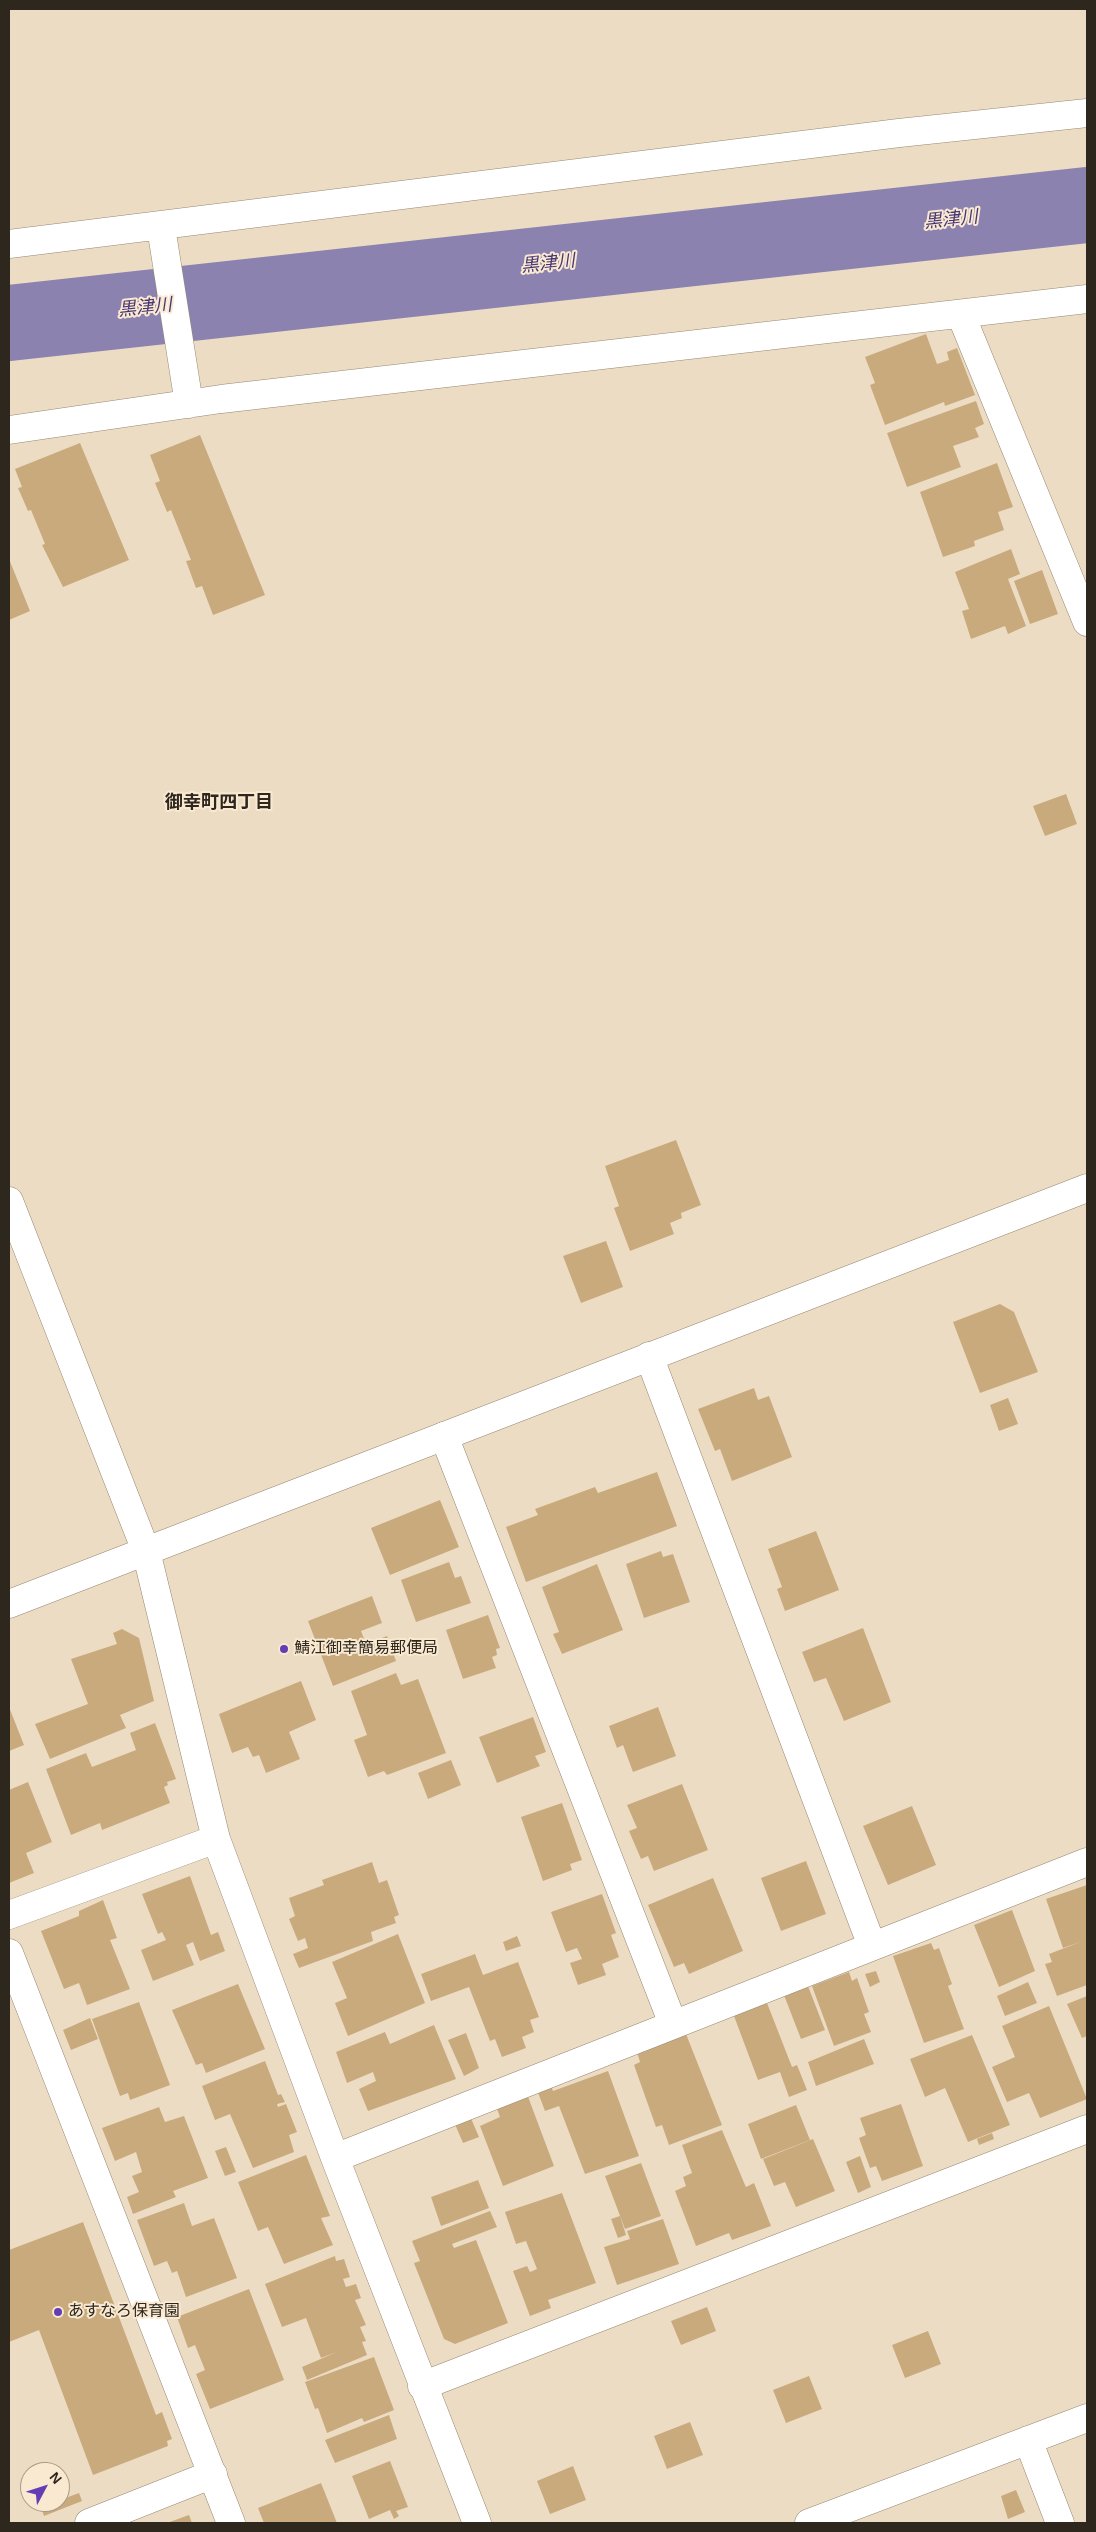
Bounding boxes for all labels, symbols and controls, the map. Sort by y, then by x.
water label: 黒津川 [923,206,979,234]
water label: 黒津川 [520,250,576,278]
water label: 黒津川 [117,294,173,322]
district label: 御幸町四丁目 [165,792,273,814]
place label: 鯖江御幸簡易郵便局 [294,1639,438,1659]
marker: 鯖江御幸簡易郵便局 [278,1643,290,1655]
place label: あすなろ保育園 [68,2302,180,2322]
marker: あすなろ保育園 [52,2306,64,2318]
north arrow [20,2462,70,2512]
text: N [46,2469,65,2487]

